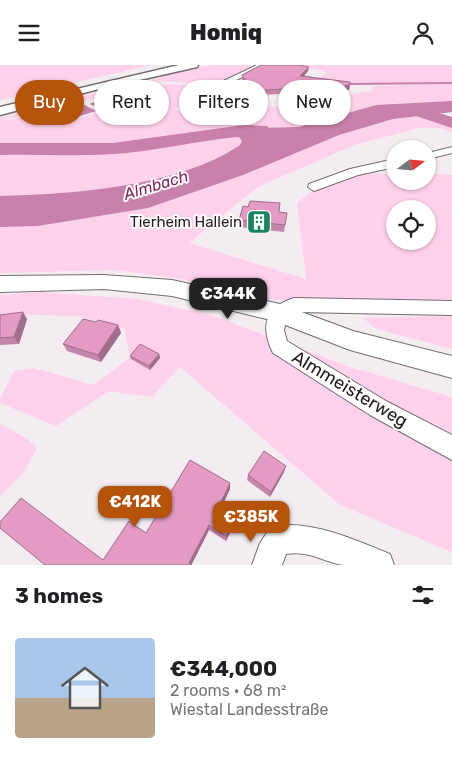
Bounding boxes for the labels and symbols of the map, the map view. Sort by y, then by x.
north arrow [386,140,436,190]
water label: Almbach [121,166,191,204]
building icon: Tierheim Hallein [246,209,272,235]
place label: Tierheim Hallein [130,213,242,231]
pin: €344K [193,277,263,320]
street label: Almmeisterweg [288,346,412,432]
pin: €412K [100,485,170,528]
pin: €385K [216,501,286,543]

